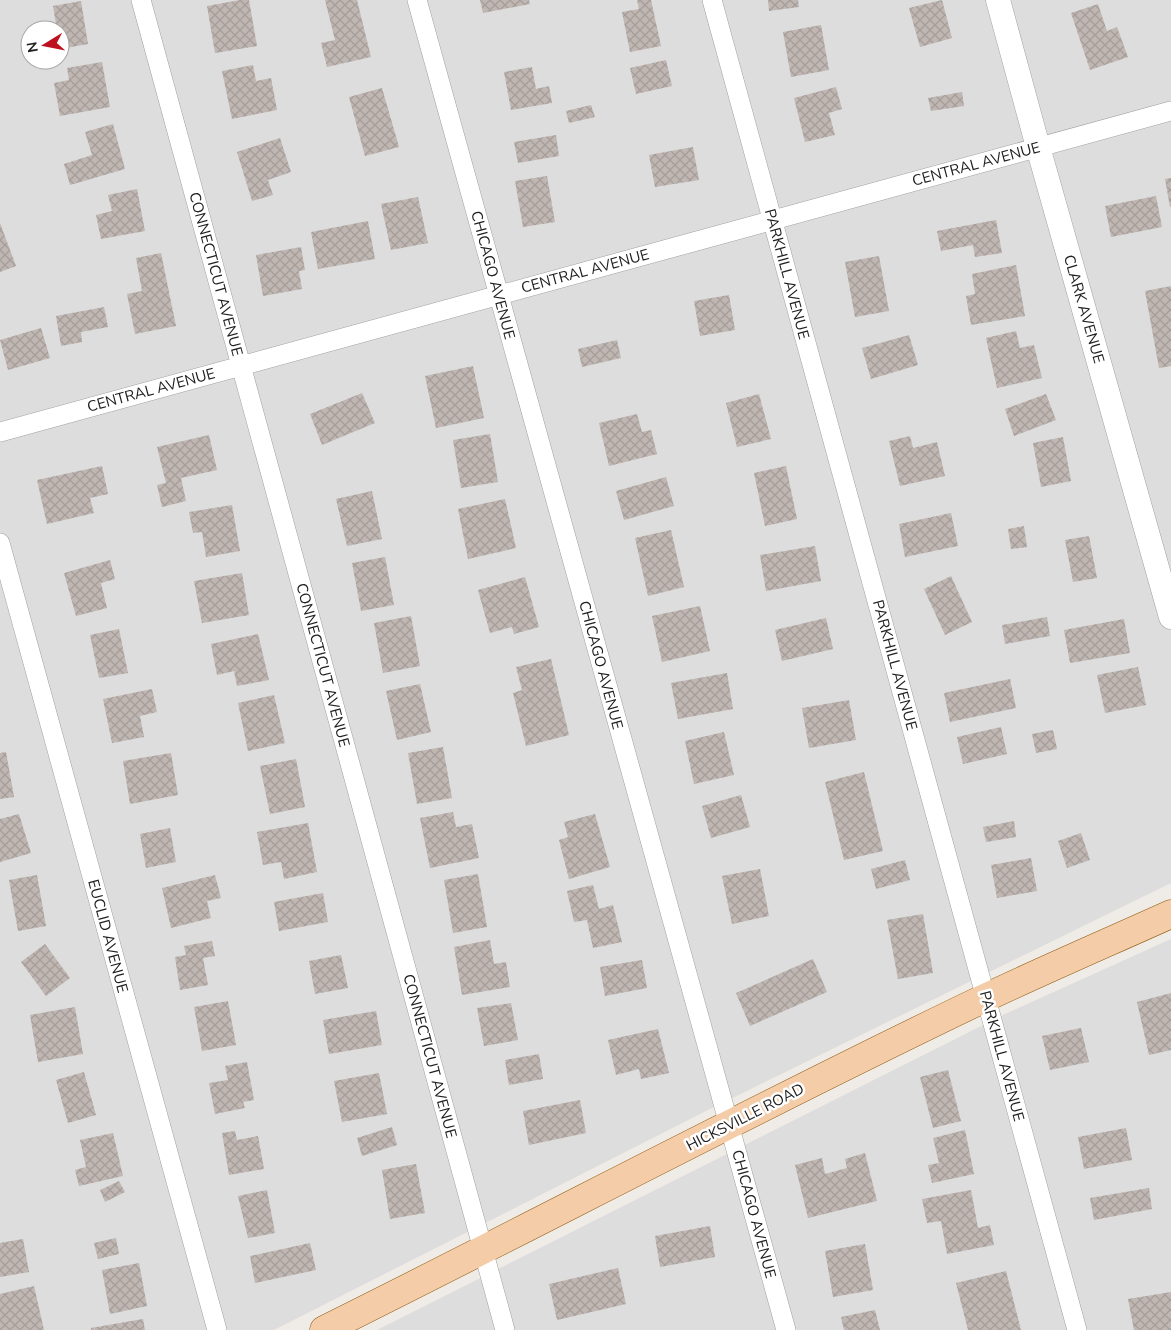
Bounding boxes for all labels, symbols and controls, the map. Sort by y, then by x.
north arrow [20,20,70,70]
text: N [22,40,43,54]
street label: CENTRAL AVENUE [910,137,1042,191]
street label: CONNECTICUT AVENUE [184,190,248,358]
street label: PARKHILL AVENUE [760,207,814,341]
street label: CHICAGO AVENUE [466,209,520,341]
street label: CENTRAL AVENUE [519,244,651,298]
street label: CLARK AVENUE [1059,252,1109,366]
street label: CENTRAL AVENUE [85,363,217,417]
street label: CONNECTICUT AVENUE [291,581,355,749]
street label: PARKHILL AVENUE [868,598,922,732]
street label: CHICAGO AVENUE [574,599,628,731]
street label: EUCLID AVENUE [83,877,133,995]
street label: CONNECTICUT AVENUE [398,972,462,1140]
street label: PARKHILL AVENUE [975,989,1029,1123]
street label: HICKSVILLE ROAD [683,1079,807,1155]
street label: CHICAGO AVENUE [727,1148,781,1280]

